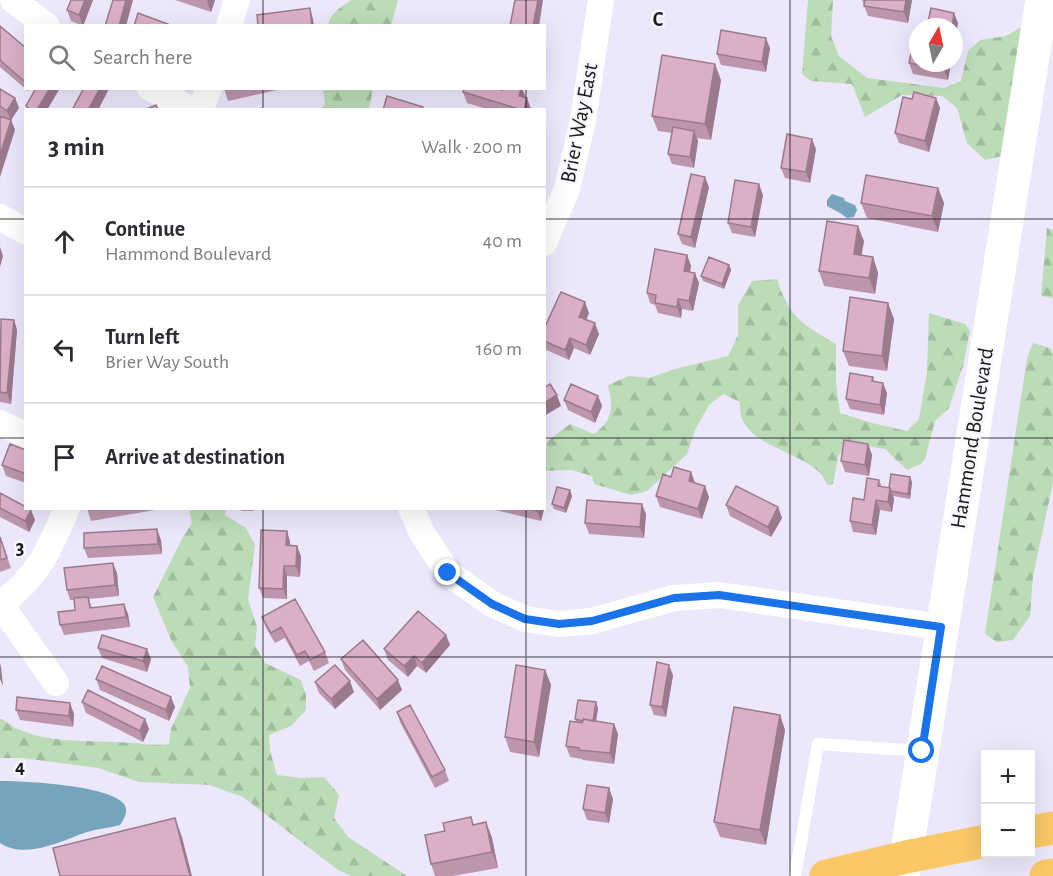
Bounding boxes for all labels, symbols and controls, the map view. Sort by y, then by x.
text: C [653,10,664,30]
north arrow [909,18,963,72]
search box [24,24,546,90]
icon: search [45,41,78,74]
text: Search here [93,46,192,68]
street label: Brier Way East [557,61,601,185]
text: 3 min [48,134,105,160]
text: Walk · 200 m [421,137,522,157]
text: Continue [105,218,185,240]
icon: ahead [48,225,81,258]
text: 40 m [483,231,522,251]
text: Hammond Boulevard [105,244,271,264]
text: Turn left [105,326,179,348]
icon: left [48,333,81,366]
text: 160 m [476,339,522,359]
street label: Hammond Boulevard [947,346,997,530]
text: Brier Way South [105,352,229,372]
icon: arrive [48,441,81,474]
text: Arrive at destination [105,446,285,468]
text: 3 [16,538,24,558]
route end [434,559,460,585]
route start [908,737,934,763]
map controls [981,750,1035,858]
button: + [981,750,1035,804]
text: 4 [15,757,25,777]
button: − [981,804,1035,858]

